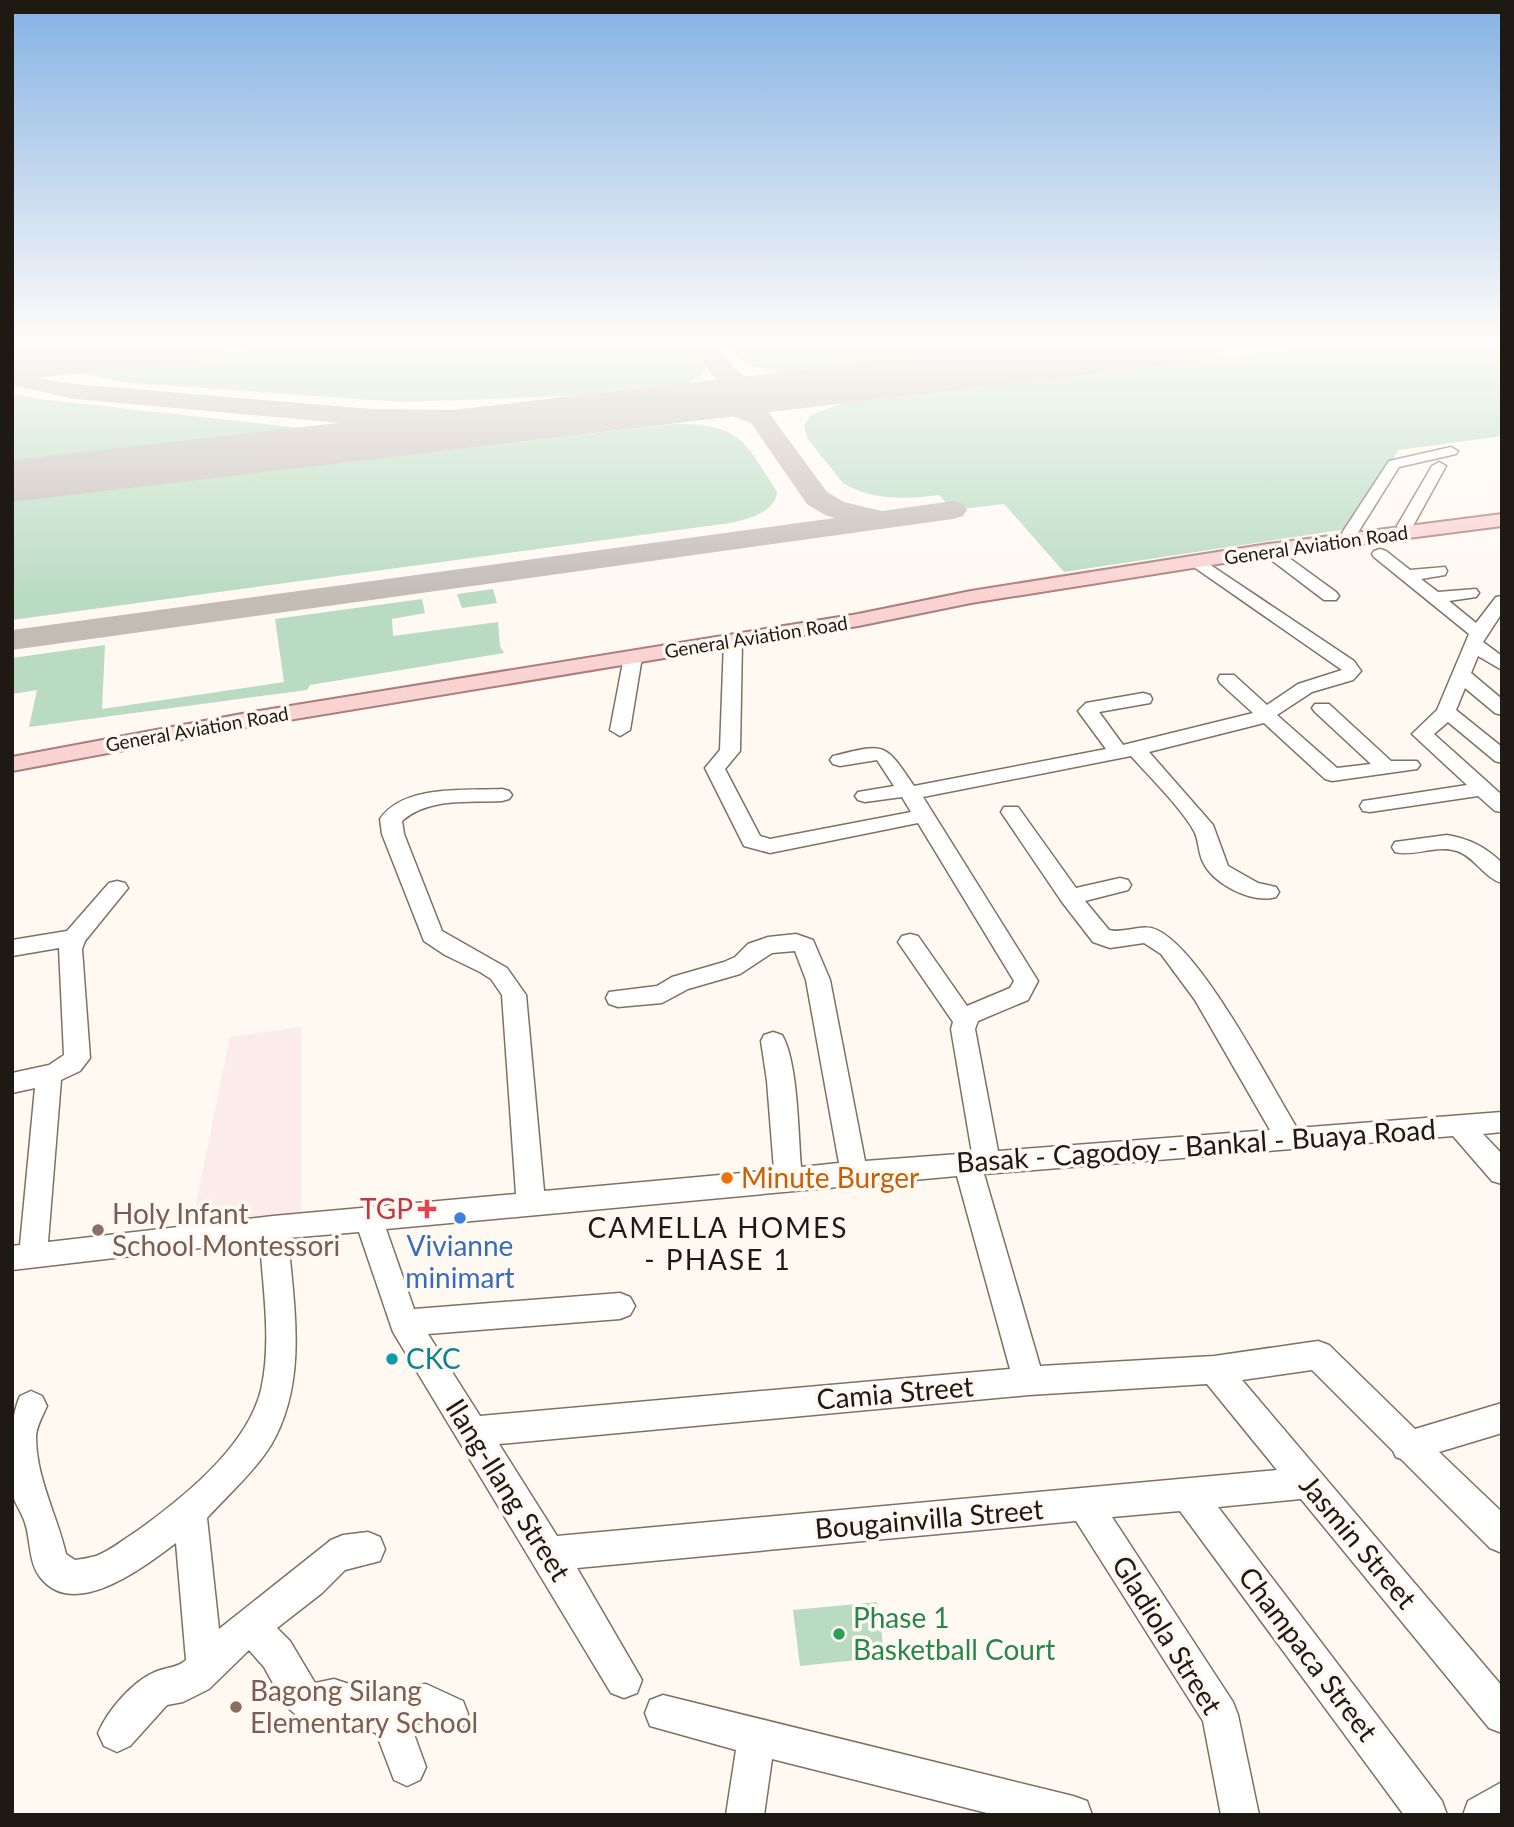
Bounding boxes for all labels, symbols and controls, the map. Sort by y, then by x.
street label: General Aviation Road [1223,520,1409,569]
street label: General Aviation Road [663,611,849,662]
street label: General Aviation Road [104,701,290,756]
street label: Basak - Cagodoy - Bankal - Buaya Road [955,1111,1437,1179]
place label: Minute Burger [741,1160,919,1194]
marker: Minute Burger [719,1170,735,1186]
place label: TGP [360,1191,413,1225]
place label: Holy Infant School Montessori [112,1196,340,1262]
marker: TGP [419,1201,435,1217]
marker: Vivianne minimart [452,1210,468,1226]
district label: CAMELLA HOMES - PHASE 1 [588,1210,848,1276]
marker: Holy Infant School Montessori [90,1222,106,1238]
place label: Vivianne minimart [405,1228,515,1294]
place label: CKC [406,1341,461,1375]
marker: CKC [384,1351,400,1367]
street label: Camia Street [815,1368,975,1416]
street label: Ilang-Ilang Street [439,1392,578,1587]
street label: Jasmin Street [1293,1468,1424,1615]
street label: Bougainvilla Street [813,1491,1045,1545]
street label: Gladiola Street [1106,1549,1230,1720]
street label: Champaca Street [1232,1560,1385,1747]
place label: Phase 1 Basketball Court [853,1600,1055,1666]
marker: Phase 1 Basketball Court [831,1626,847,1642]
place label: Bagong Silang Elementary School [250,1673,478,1739]
marker: Bagong Silang Elementary School [228,1699,244,1715]

